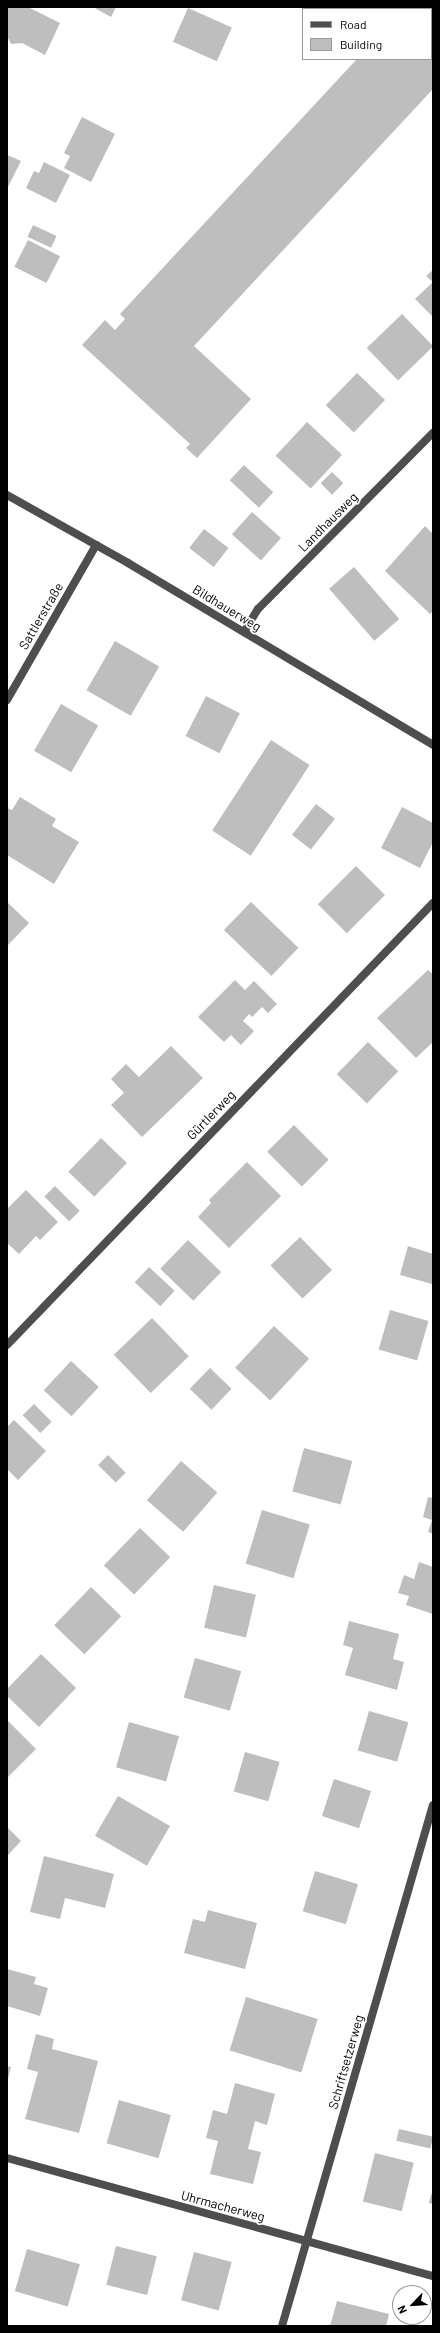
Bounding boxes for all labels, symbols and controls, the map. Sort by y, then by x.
legend [302,8,432,60]
text: Road [340,17,367,31]
text: Building [340,37,382,51]
street label: Landhausweg [295,489,361,555]
street label: Sattlerstraße [16,580,66,652]
street label: Bildhauerweg [190,581,264,635]
street label: Gürtlerweg [184,1087,238,1143]
street label: Schriftsetzerweg [325,2013,367,2111]
street label: Uhrmacherweg [179,2187,267,2225]
north arrow [392,2285,432,2325]
text: N [394,2304,409,2316]

